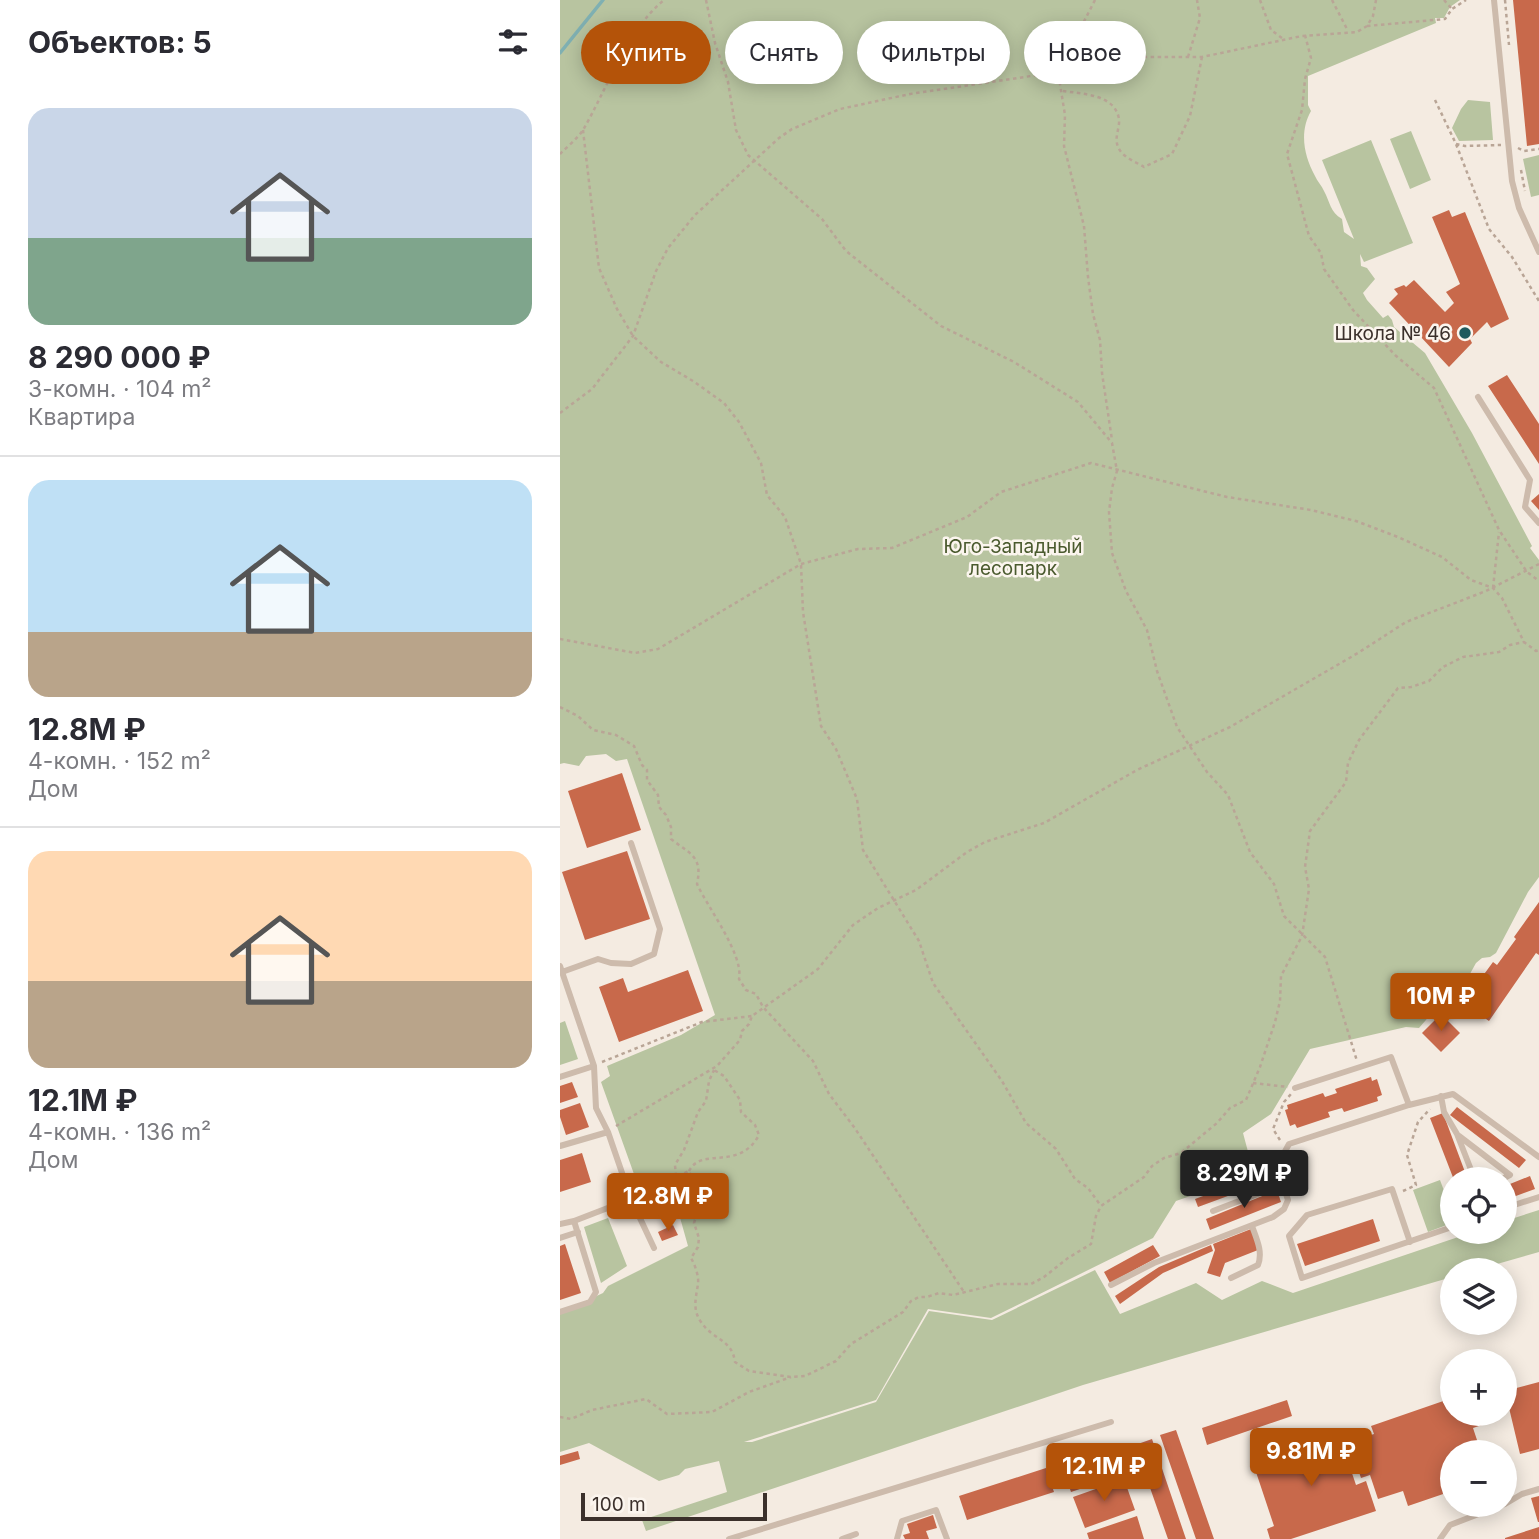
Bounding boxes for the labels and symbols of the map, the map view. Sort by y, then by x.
place label: Школа № 46 [1334,322,1451,345]
marker: Школа № 46 [1457,325,1473,341]
park label: Юго-Западный лесопарк [943,535,1083,580]
pin: 10M ₽ [1392,974,1490,1033]
pin: 8.29M ₽ [1179,1150,1309,1210]
pin: 12.8M ₽ [603,1174,733,1233]
pin: 9.81M ₽ [1246,1428,1376,1488]
pin: 12.1M ₽ [1039,1444,1169,1503]
scale bar [581,1490,766,1522]

